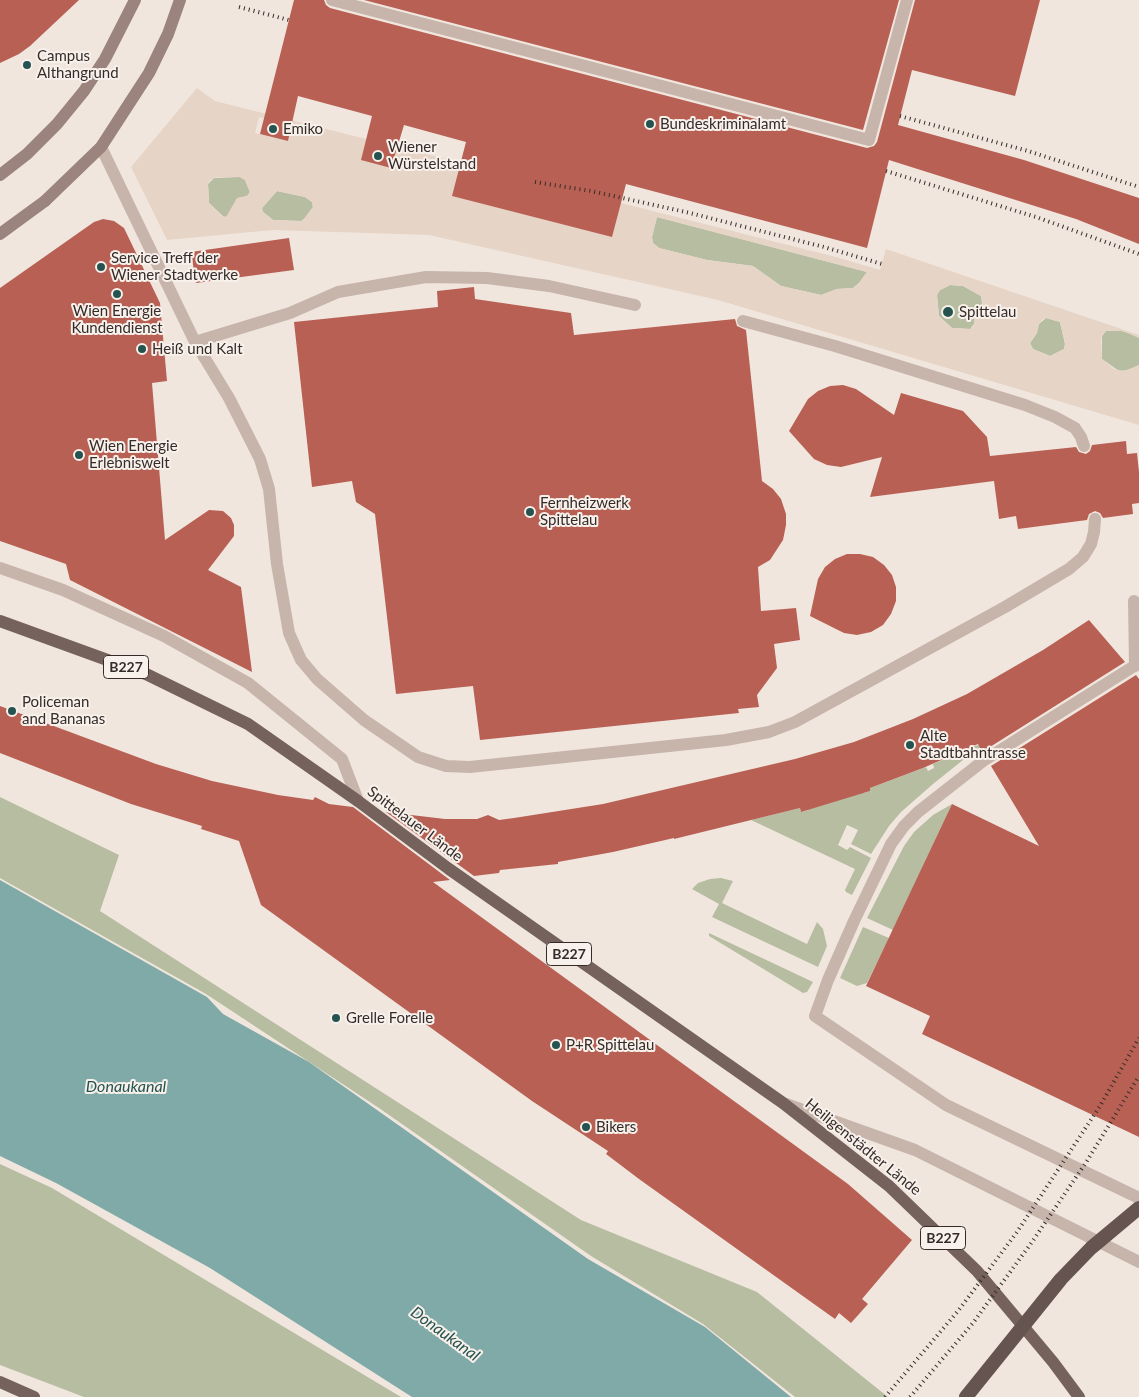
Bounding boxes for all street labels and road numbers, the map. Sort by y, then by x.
road number: B227 [104,656,148,679]
street label: Spittelauer Lände [364,782,466,866]
road number: B227 [546,942,592,966]
street label: Heiligenstädter Lände [801,1095,925,1199]
road number: B227 [920,1226,966,1250]

